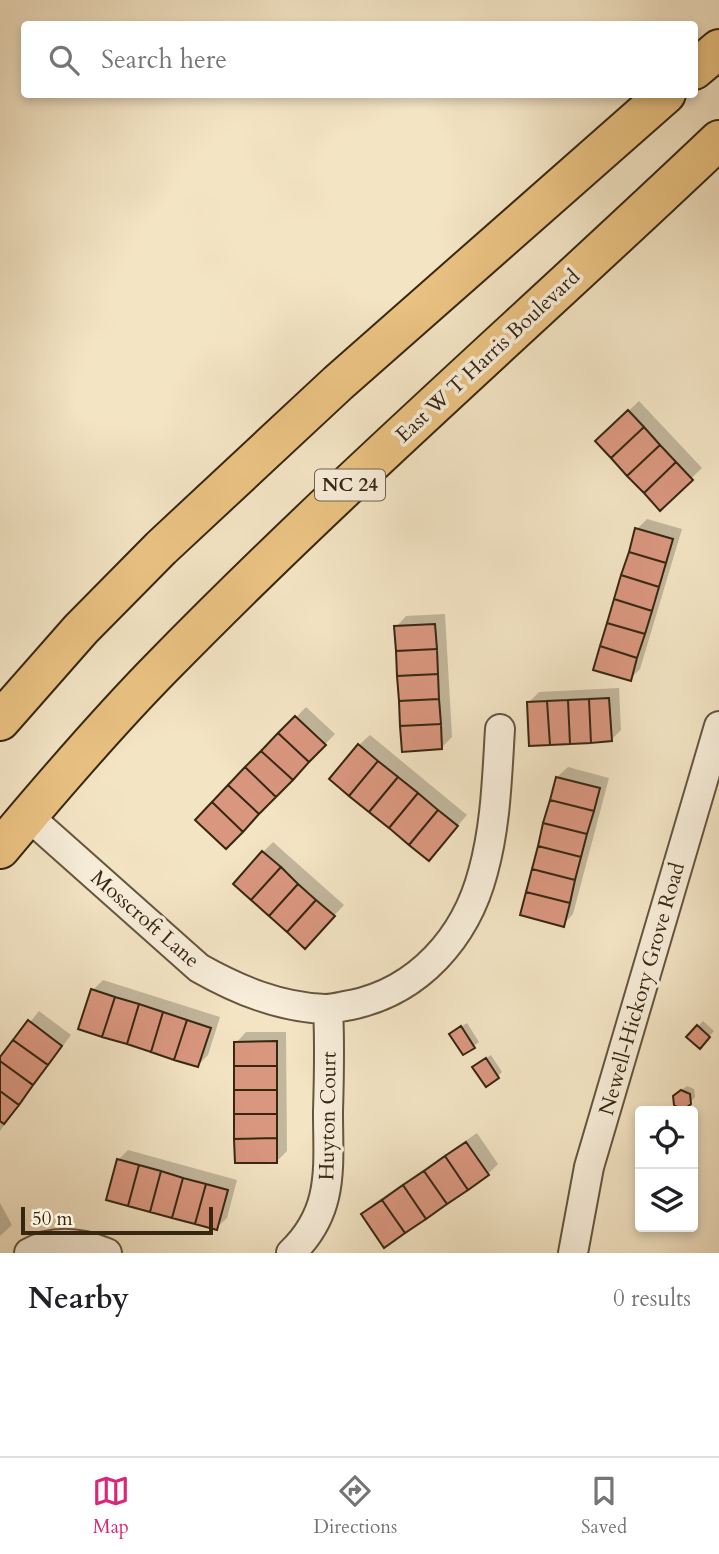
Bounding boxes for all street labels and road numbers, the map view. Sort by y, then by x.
street label: East W T Harris Boulevard [390,263,586,449]
road number: NC 24 [315,470,385,500]
street label: Newell-Hickory Grove Road [592,859,692,1119]
street label: Mosscroft Lane [84,864,206,974]
street label: Huyton Court [312,1051,344,1181]

